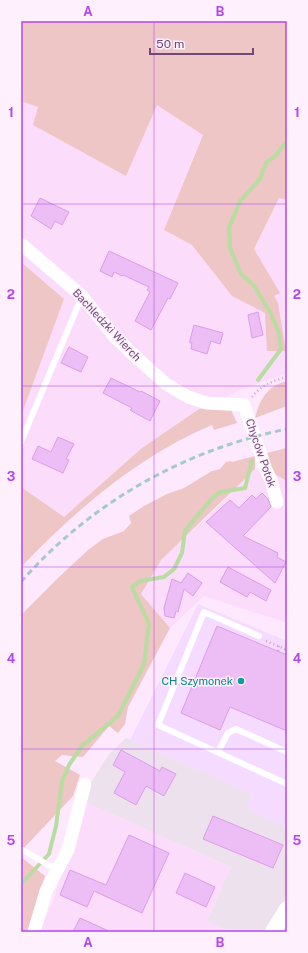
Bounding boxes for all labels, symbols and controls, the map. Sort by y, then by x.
text: A [83,4,93,19]
text: B [216,4,225,19]
scale bar [150,30,253,56]
text: 50 m [156,37,184,51]
text: 1 [8,105,14,120]
text: 1 [294,105,300,120]
text: 2 [7,287,15,302]
street label: Bachledzki Wierch [71,287,143,363]
text: 2 [293,287,301,302]
street label: Chyców Potok [244,417,278,489]
text: 3 [7,469,16,484]
text: 3 [293,469,302,484]
text: 4 [7,651,16,666]
text: 4 [293,651,302,666]
place label: CH Szymonek [161,675,233,687]
marker: CH Szymonek [236,676,246,686]
text: 5 [7,833,16,848]
text: 5 [293,833,302,848]
text: A [83,935,93,950]
text: B [216,935,225,950]

